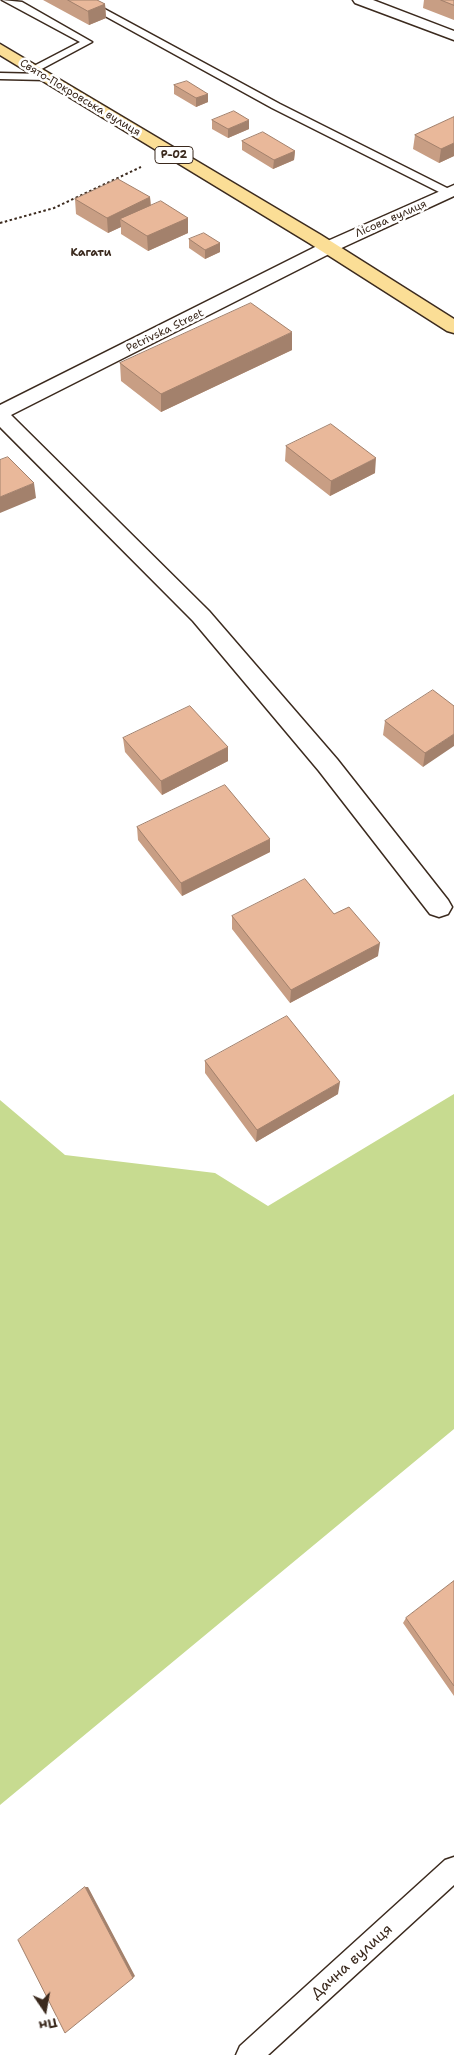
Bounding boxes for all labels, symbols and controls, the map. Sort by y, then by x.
street label: Свято-Покровська вулиця [17,57,143,139]
road number: Р-02 [155,146,193,164]
street label: Лісова вулиця [353,197,429,241]
district label: Кагати [71,246,111,260]
street label: Petrivska Street [124,307,206,355]
street label: Дачна вулиця [308,1921,396,2003]
north arrow [20,1985,70,2035]
text: Пн [37,2014,59,2035]

